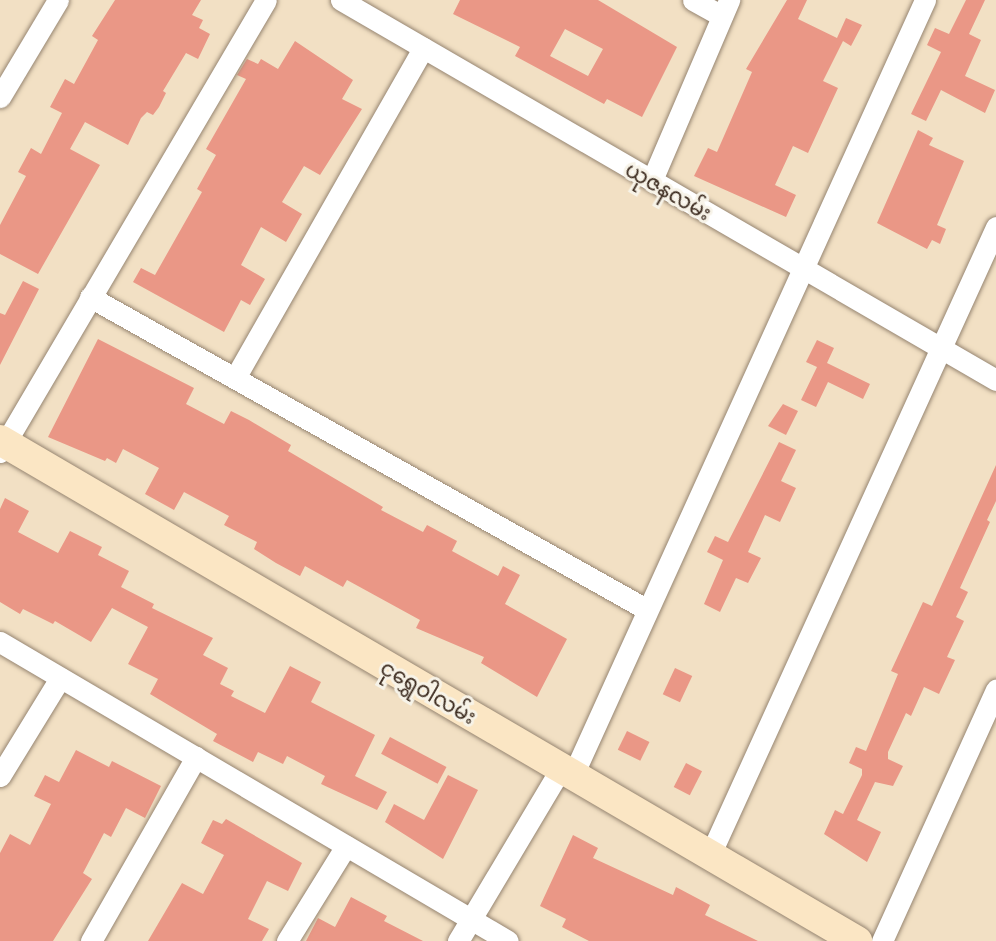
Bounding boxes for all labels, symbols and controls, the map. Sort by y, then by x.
street label: ယုဇနလမ်း [622,155,716,225]
street label: ငုရွှေဝါလမ်း [377,654,481,728]

